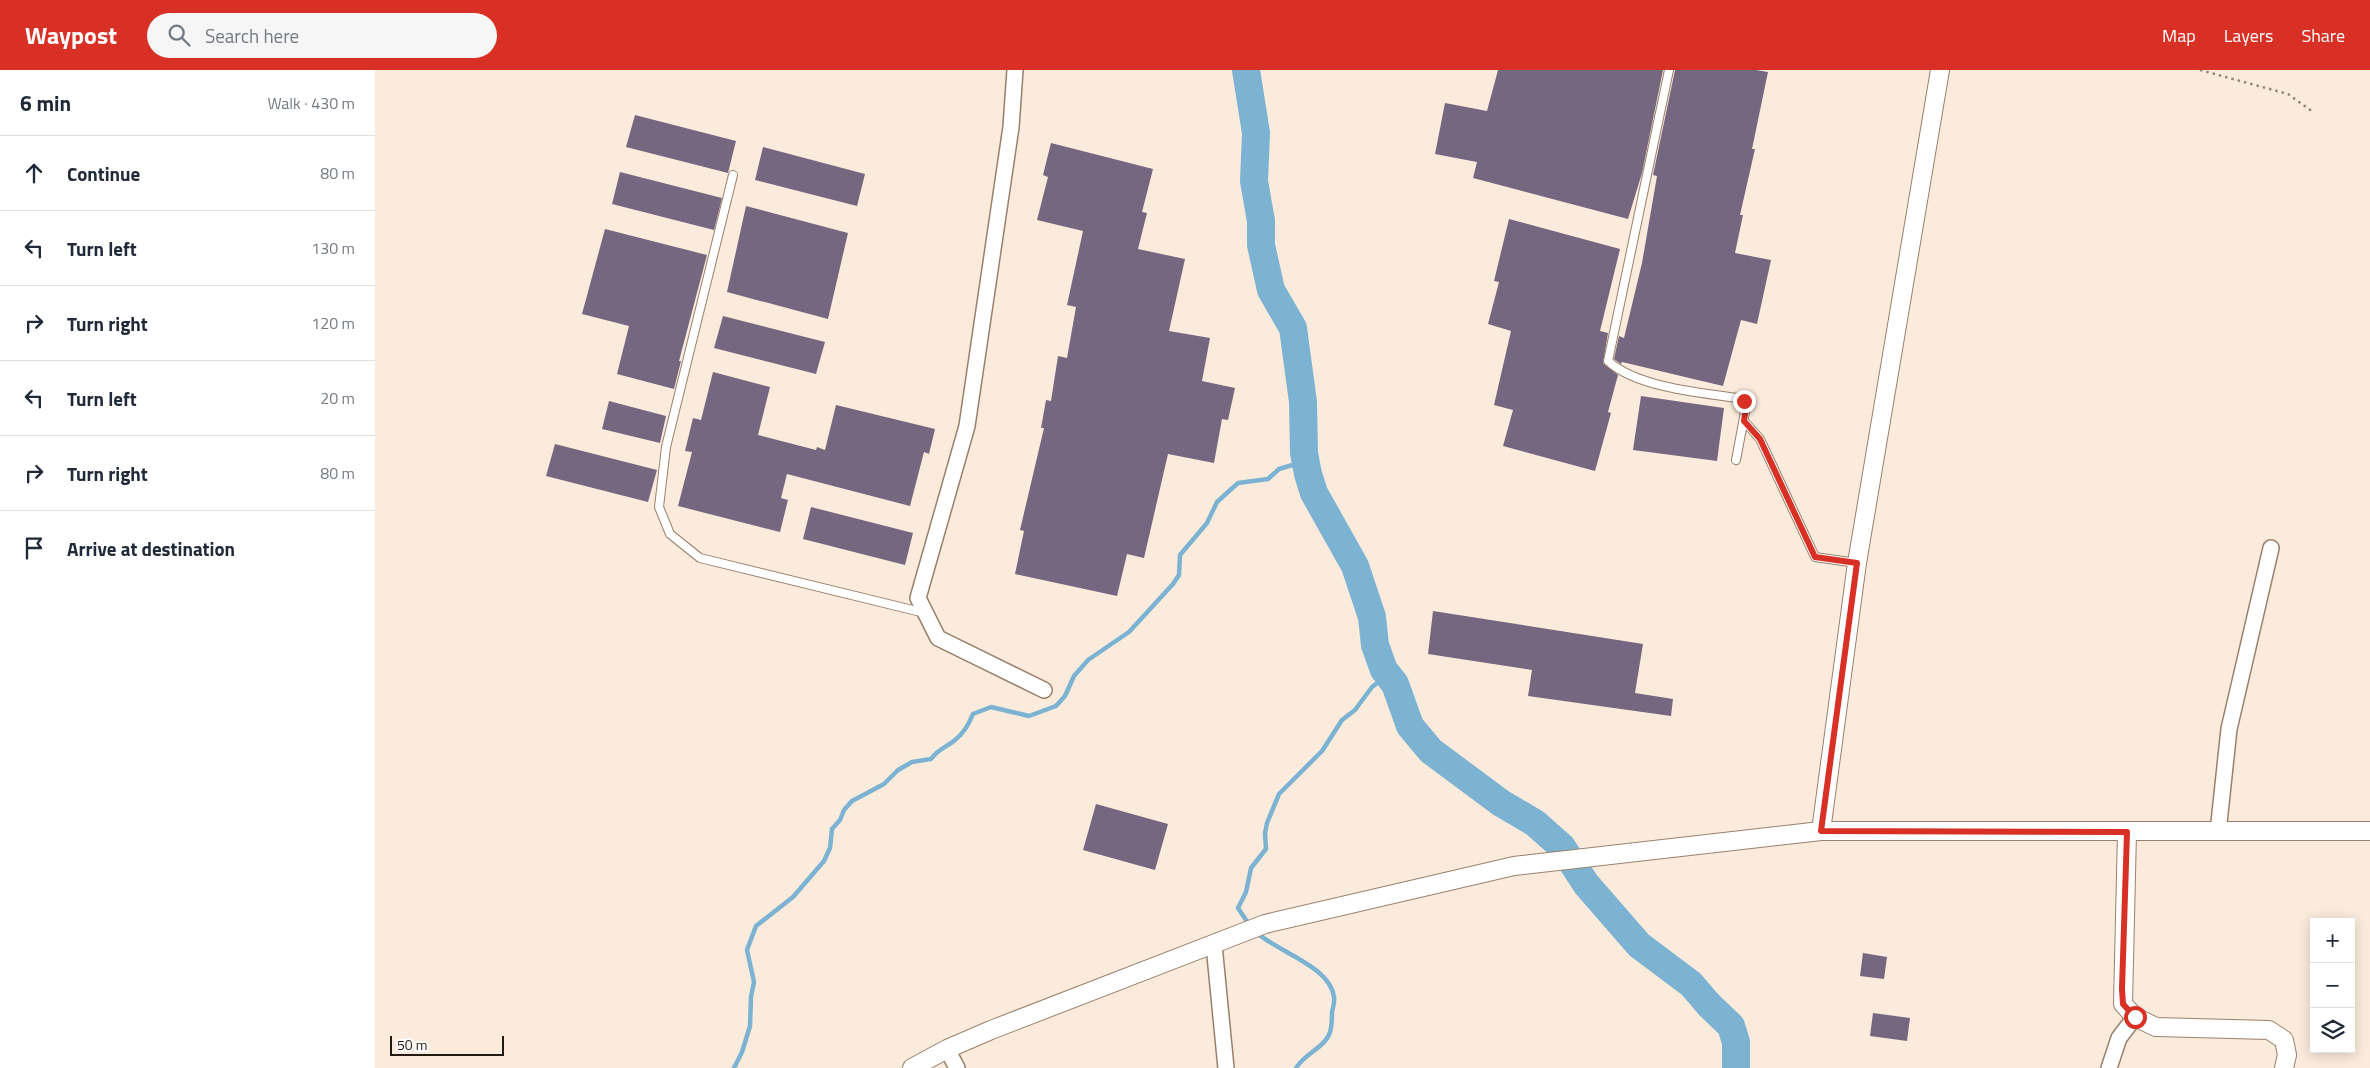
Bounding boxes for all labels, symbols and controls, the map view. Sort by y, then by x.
search box [147,13,497,58]
text: Waypost [25,17,117,53]
icon: search [165,21,193,49]
text: Search here [205,21,299,50]
text: Map [2162,22,2196,49]
text: Layers [2224,22,2273,49]
text: Share [2301,22,2345,49]
text: 6 min [20,87,71,119]
text: Walk · 430 m [267,91,355,115]
icon: ahead [20,159,48,187]
text: Continue [67,159,140,188]
text: 80 m [320,161,355,185]
icon: left [20,234,48,262]
text: Turn left [67,234,137,263]
text: 130 m [311,236,355,260]
icon: right [20,309,48,337]
text: Turn right [67,309,148,338]
text: 120 m [311,311,355,335]
icon: left [20,384,48,412]
text: Turn left [67,384,137,413]
text: 20 m [320,386,355,410]
route end [1733,390,1756,413]
icon: right [20,459,48,487]
text: Turn right [67,459,148,488]
text: 80 m [320,461,355,485]
icon: arrive [20,534,48,562]
text: Arrive at destination [67,534,235,563]
map controls [2310,918,2355,1053]
button: + [2310,918,2355,963]
button: − [2310,963,2355,1008]
route start [2124,1006,2147,1029]
button: layers [2310,1008,2355,1053]
scale bar [390,1033,504,1056]
text: 50 m [397,1034,427,1055]

